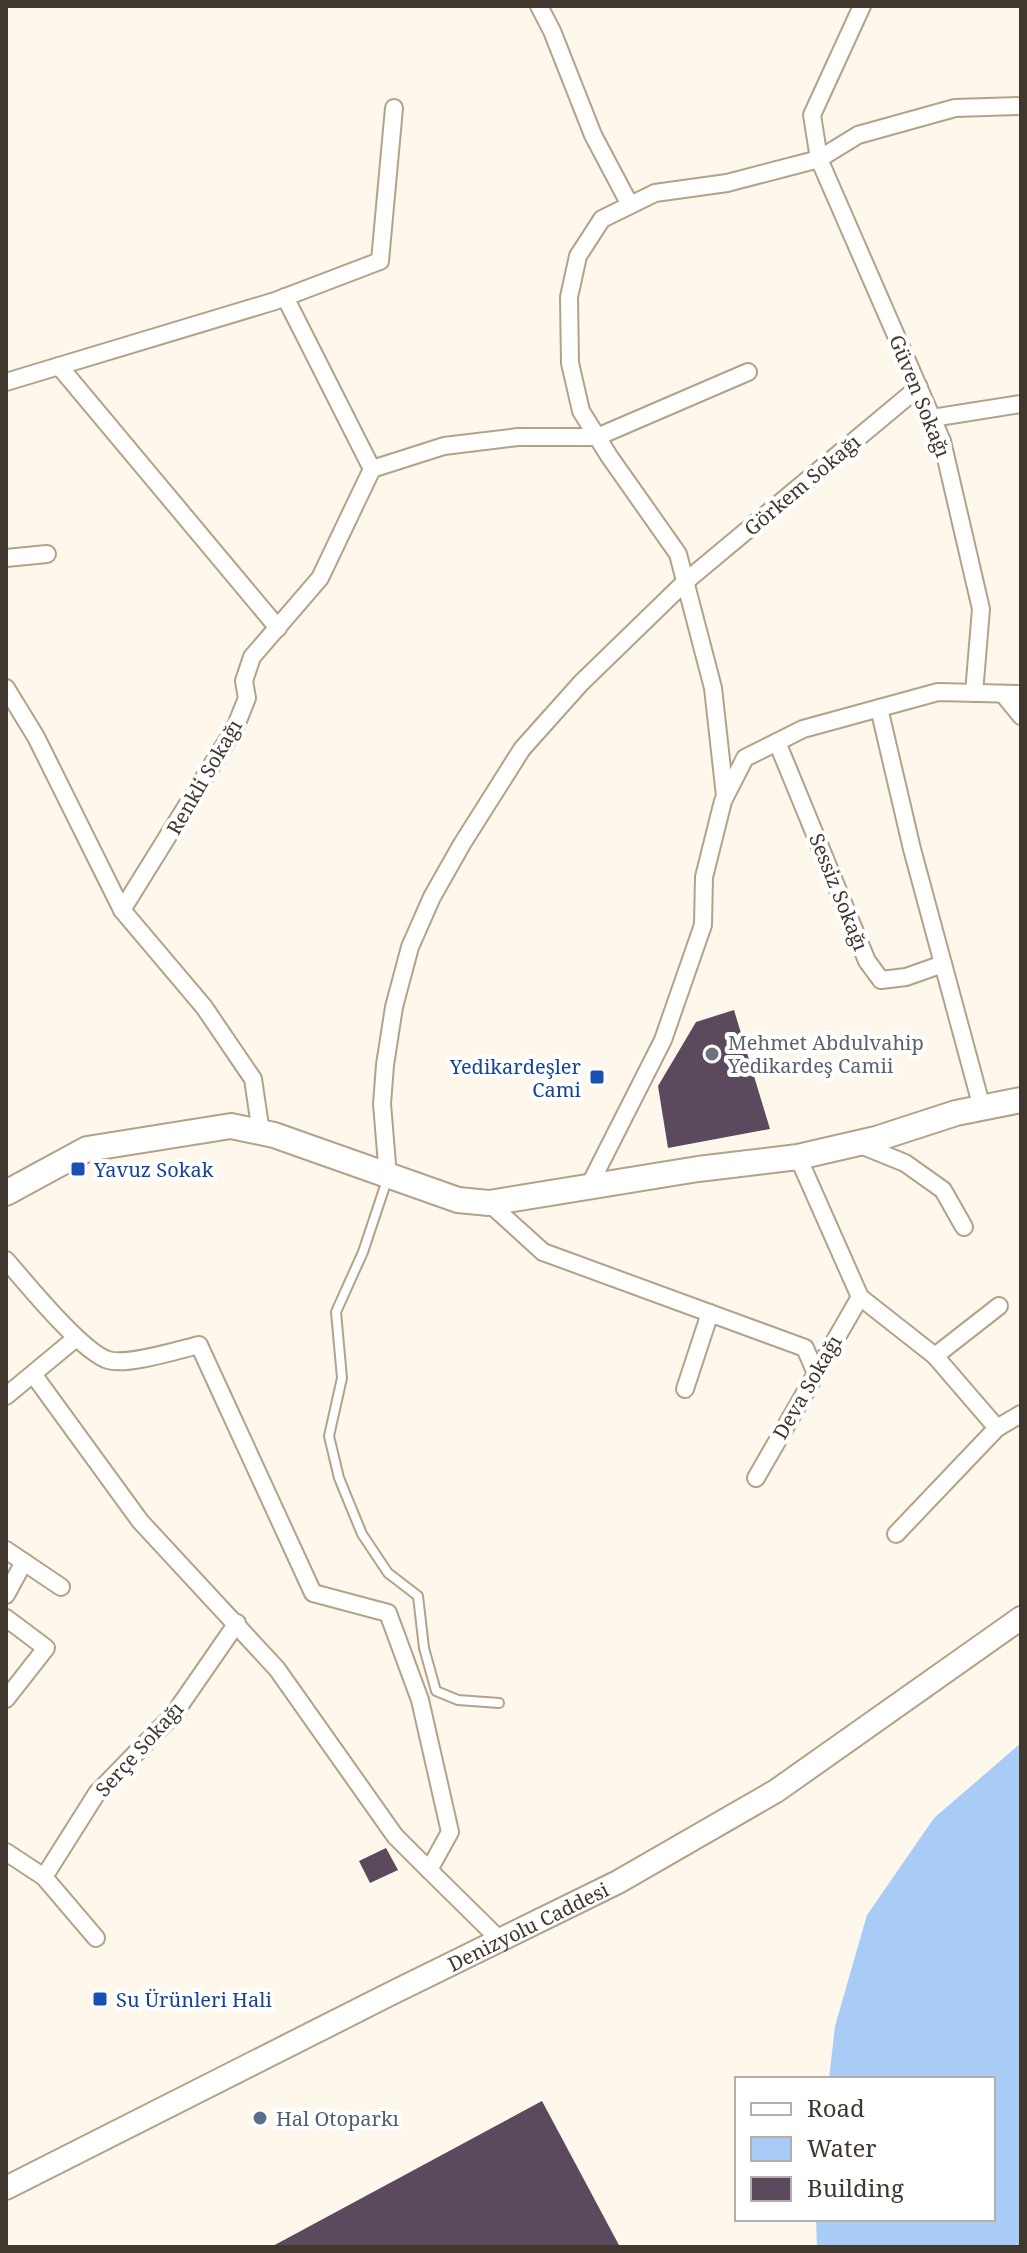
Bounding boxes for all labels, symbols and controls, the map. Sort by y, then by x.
street label: Güven Sokağı [883,331,957,462]
street label: Görkem Sokağı [738,428,866,542]
street label: Renkli Sokağı [160,714,248,840]
street label: Sessiz Sokağı [803,829,875,955]
place label: Mehmet Abdulvahip Yedikardeş Camii [727,1029,924,1079]
marker: Mehmet Abdulvahip Yedikardeş Camii [703,1045,721,1063]
place label: Yedikardeşler Cami [449,1053,582,1103]
marker: Yedikardeşler Cami [588,1068,606,1086]
place label: Yavuz Sokak [93,1156,214,1183]
marker: Yavuz Sokak [69,1160,87,1178]
street label: Deva Sokağı [766,1330,848,1444]
street label: Serçe Sokağı [89,1695,189,1802]
street label: Denizyolu Caddesi [443,1875,613,1977]
place label: Su Ürünleri Hali [116,1986,272,2013]
marker: Su Ürünleri Hali [91,1990,109,2008]
legend [735,2077,995,2221]
text: Road [807,2091,865,2124]
place label: Hal Otoparkı [276,2105,400,2132]
marker: Hal Otoparkı [251,2109,269,2127]
text: Water [807,2131,877,2164]
text: Building [807,2171,904,2204]

